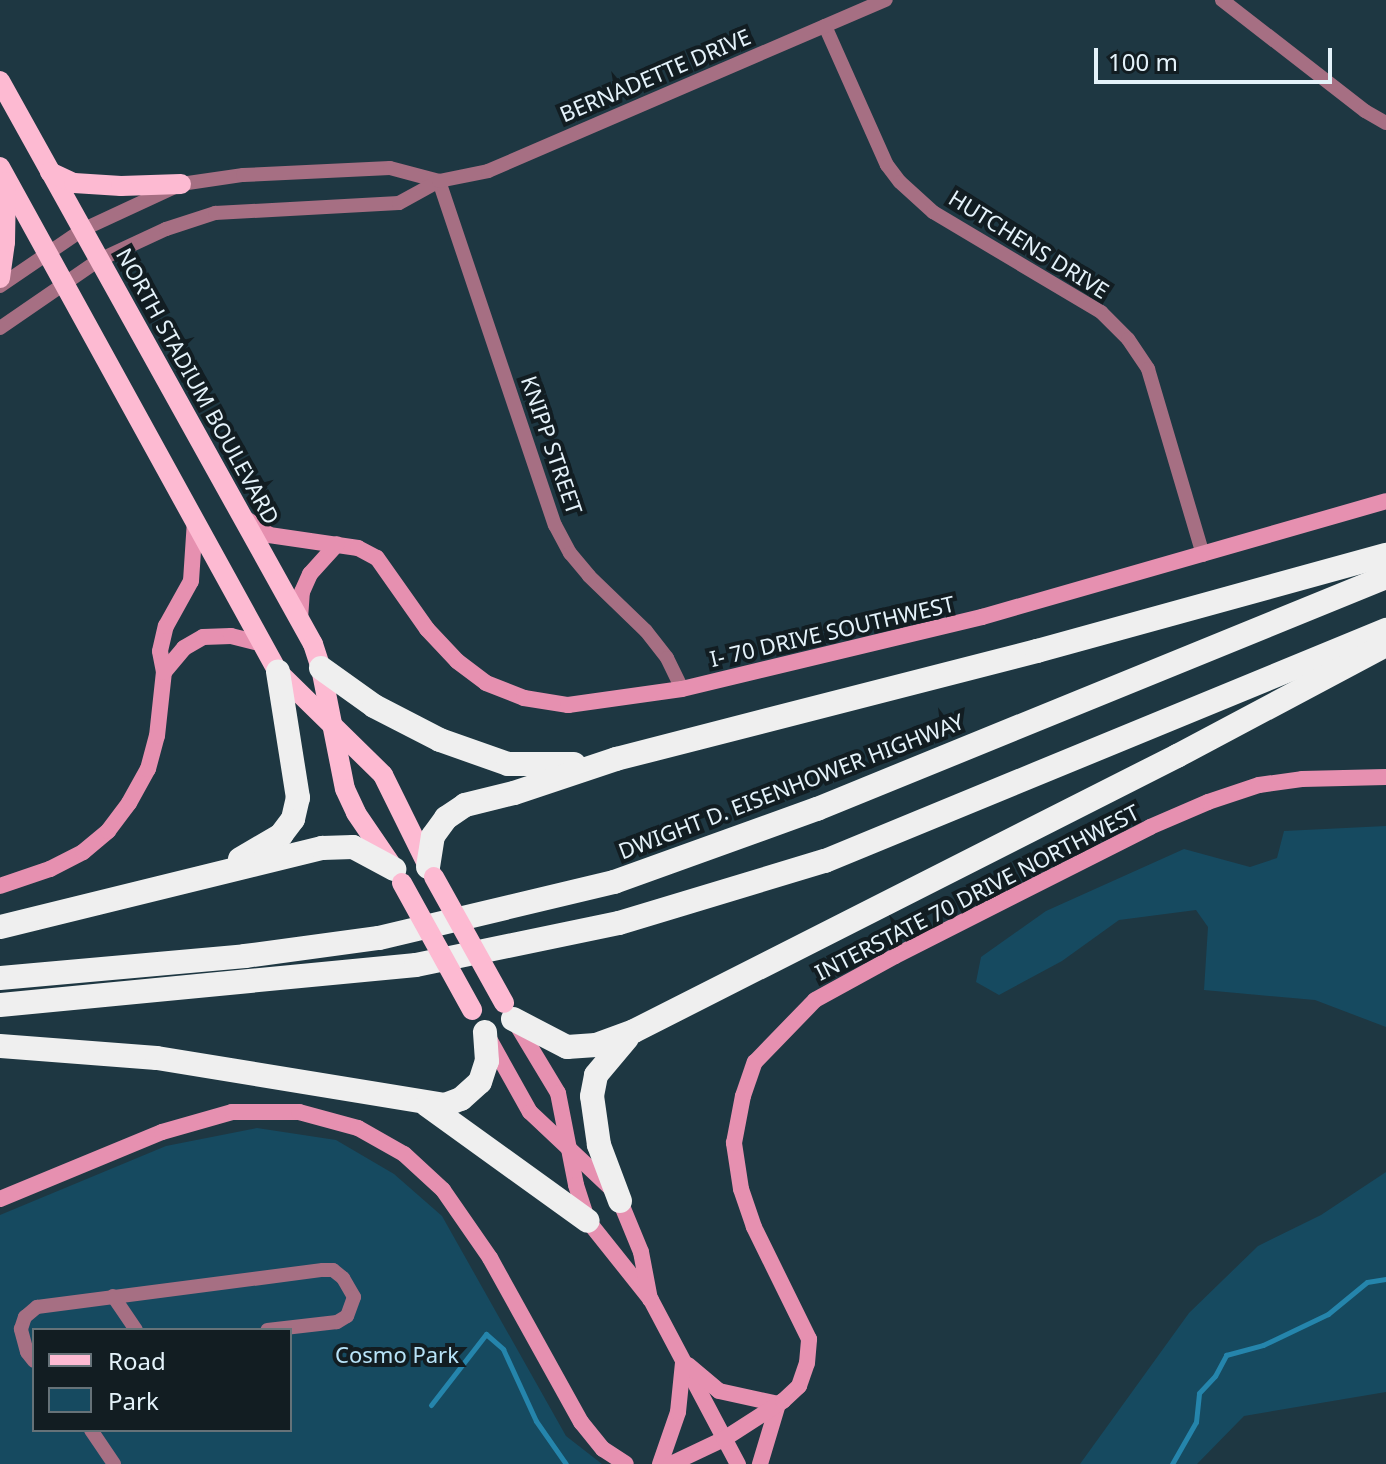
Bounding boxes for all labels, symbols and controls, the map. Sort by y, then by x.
street label: BERNADETTE DRIVE [556,23,754,127]
scale bar [1098,32,1336,82]
text: 100 m [1108,45,1178,78]
street label: HUTCHENS DRIVE [944,184,1114,304]
street label: NORTH STADIUM BOULEVARD [111,243,285,529]
street label: KNIPP STREET [516,372,588,518]
street label: I- 70 DRIVE SOUTHWEST [707,590,957,672]
street label: DWIGHT D. EISENHOWER HIGHWAY [615,708,967,864]
street label: INTERSTATE 70 DRIVE NORTHWEST [811,798,1143,986]
legend [32,1328,292,1432]
park label: Cosmo Park [335,1342,459,1368]
text: Road [108,1344,166,1377]
text: Park [108,1384,159,1417]

